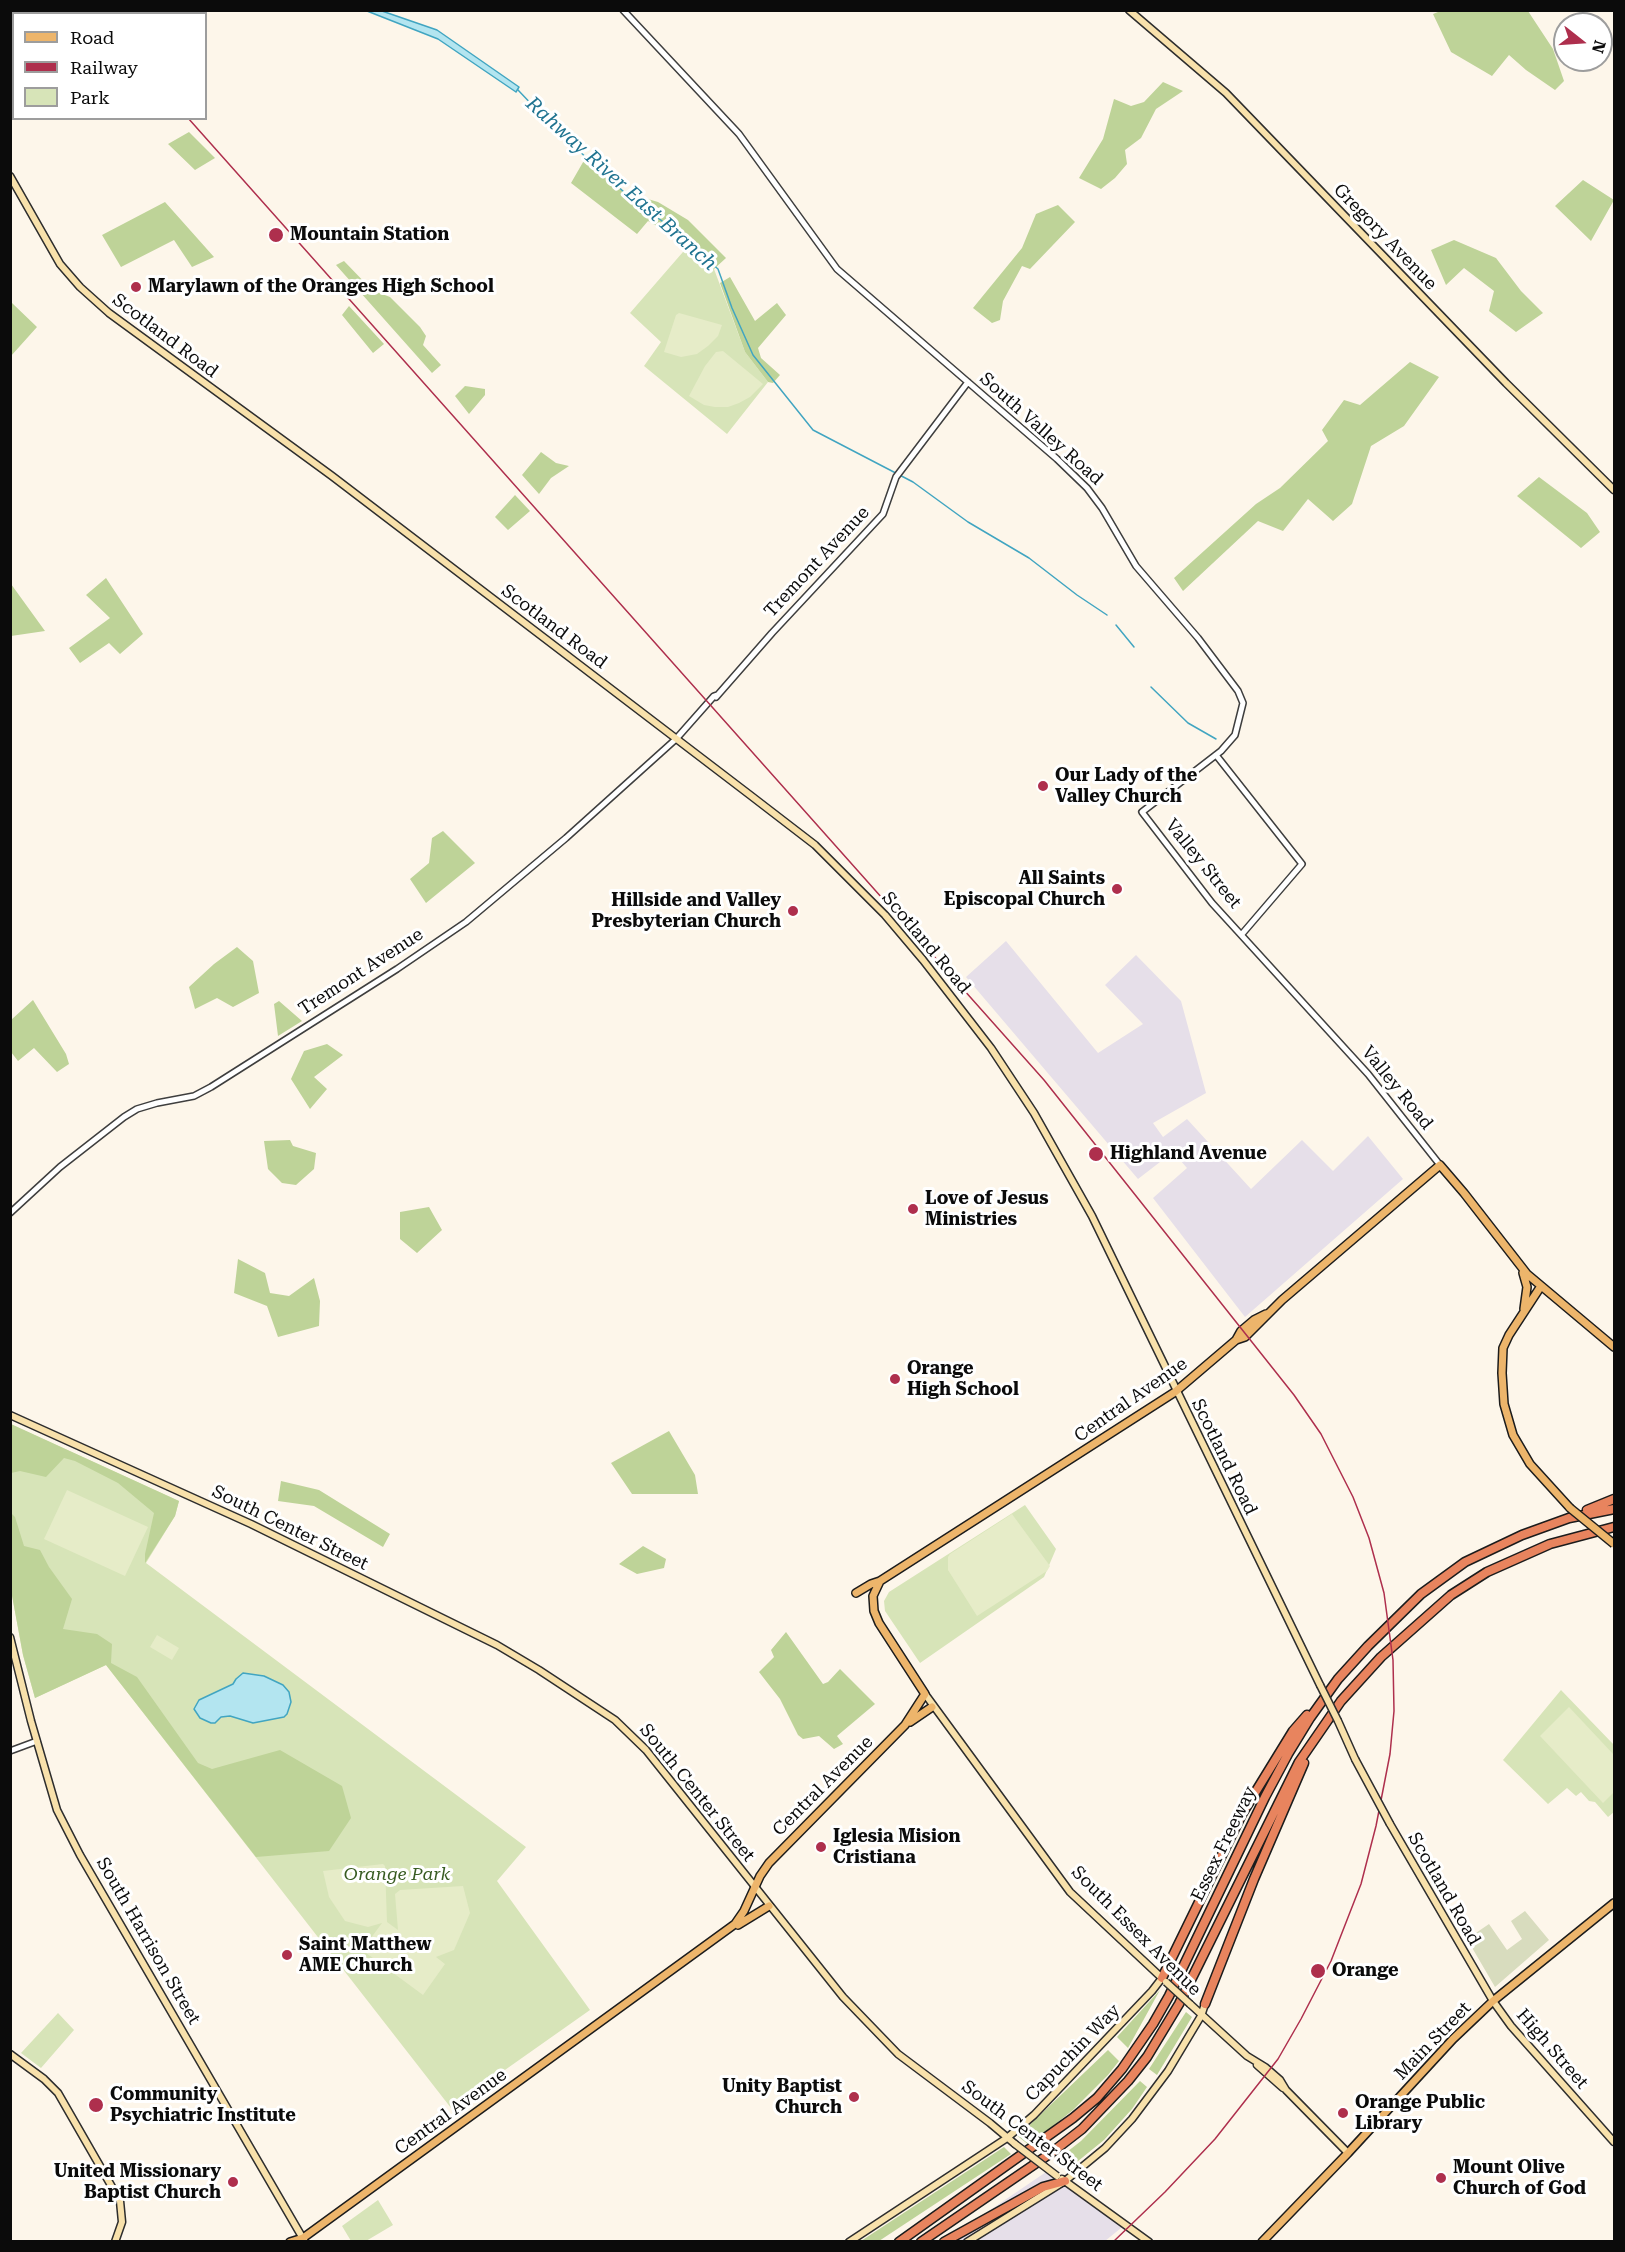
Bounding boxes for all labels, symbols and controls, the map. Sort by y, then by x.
legend [12,12,207,120]
north arrow [1553,12,1613,72]
text: Road [70,27,114,48]
text: N [1588,38,1610,55]
text: Railway [70,57,138,78]
text: Park [70,87,110,108]
water label: Rahway River East Branch [521,92,721,276]
street label: Gregory Avenue [1329,179,1441,295]
place label: Mountain Station [290,224,449,246]
marker: Mountain Station [267,226,285,244]
place label: Marylawn of the Oranges High School [148,276,494,298]
marker: Marylawn of the Oranges High School [129,280,143,294]
street label: Scotland Road [108,289,222,383]
street label: South Valley Road [975,368,1107,490]
street label: Tremont Avenue [760,502,874,622]
street label: Scotland Road [497,580,611,674]
place label: Our Lady of the Valley Church [1055,765,1197,808]
marker: Our Lady of the Valley Church [1036,779,1050,793]
street label: Valley Street [1160,815,1246,913]
place label: All Saints Episcopal Church [944,868,1105,910]
marker: All Saints Episcopal Church [1110,882,1124,896]
street label: Scotland Road [877,888,975,998]
place label: Hillside and Valley Presbyterian Church [591,890,781,932]
marker: Hillside and Valley Presbyterian Church [786,904,800,918]
street label: Tremont Avenue [295,924,427,1020]
street label: Valley Road [1357,1042,1437,1134]
place label: Highland Avenue [1110,1143,1267,1165]
marker: Highland Avenue [1087,1145,1105,1163]
place label: Love of Jesus Ministries [925,1188,1049,1230]
marker: Love of Jesus Ministries [906,1202,920,1216]
street label: Central Avenue [1070,1353,1192,1447]
place label: Orange High School [907,1358,1019,1400]
marker: Orange High School [888,1372,902,1386]
street label: Scotland Road [1187,1395,1261,1519]
street label: South Center Street [208,1481,372,1575]
street label: South Center Street [635,1720,759,1866]
street label: Central Avenue [768,1731,878,1841]
street label: Essex Freeway [1187,1783,1261,1905]
place label: Iglesia Mision Cristiana [833,1826,961,1868]
street label: Scotland Road [1403,1829,1485,1949]
marker: Iglesia Mision Cristiana [814,1840,828,1854]
street label: South Harrison Street [91,1854,205,2028]
street label: South Essex Avenue [1067,1862,1205,2000]
park label: Orange Park [344,1864,450,1886]
place label: Saint Matthew AME Church [299,1934,432,1976]
marker: Saint Matthew AME Church [280,1948,294,1962]
place label: Orange [1332,1960,1399,1982]
marker: Orange [1309,1962,1327,1980]
street label: Main Street [1390,1997,1476,2085]
street label: Capuchin Way [1021,2000,1125,2106]
street label: High Street [1511,2005,1593,2093]
street label: Central Avenue [391,2064,511,2160]
place label: Unity Baptist Church [722,2076,842,2118]
street label: South Center Street [957,2076,1107,2196]
place label: Community Psychiatric Institute [110,2084,296,2126]
marker: Unity Baptist Church [847,2090,861,2104]
place label: Orange Public Library [1355,2092,1485,2134]
marker: Community Psychiatric Institute [87,2096,105,2114]
marker: Orange Public Library [1336,2106,1350,2120]
place label: Mount Olive Church of God [1453,2157,1586,2200]
place label: United Missionary Baptist Church [54,2161,221,2204]
marker: Mount Olive Church of God [1434,2171,1448,2185]
marker: United Missionary Baptist Church [226,2175,240,2189]

